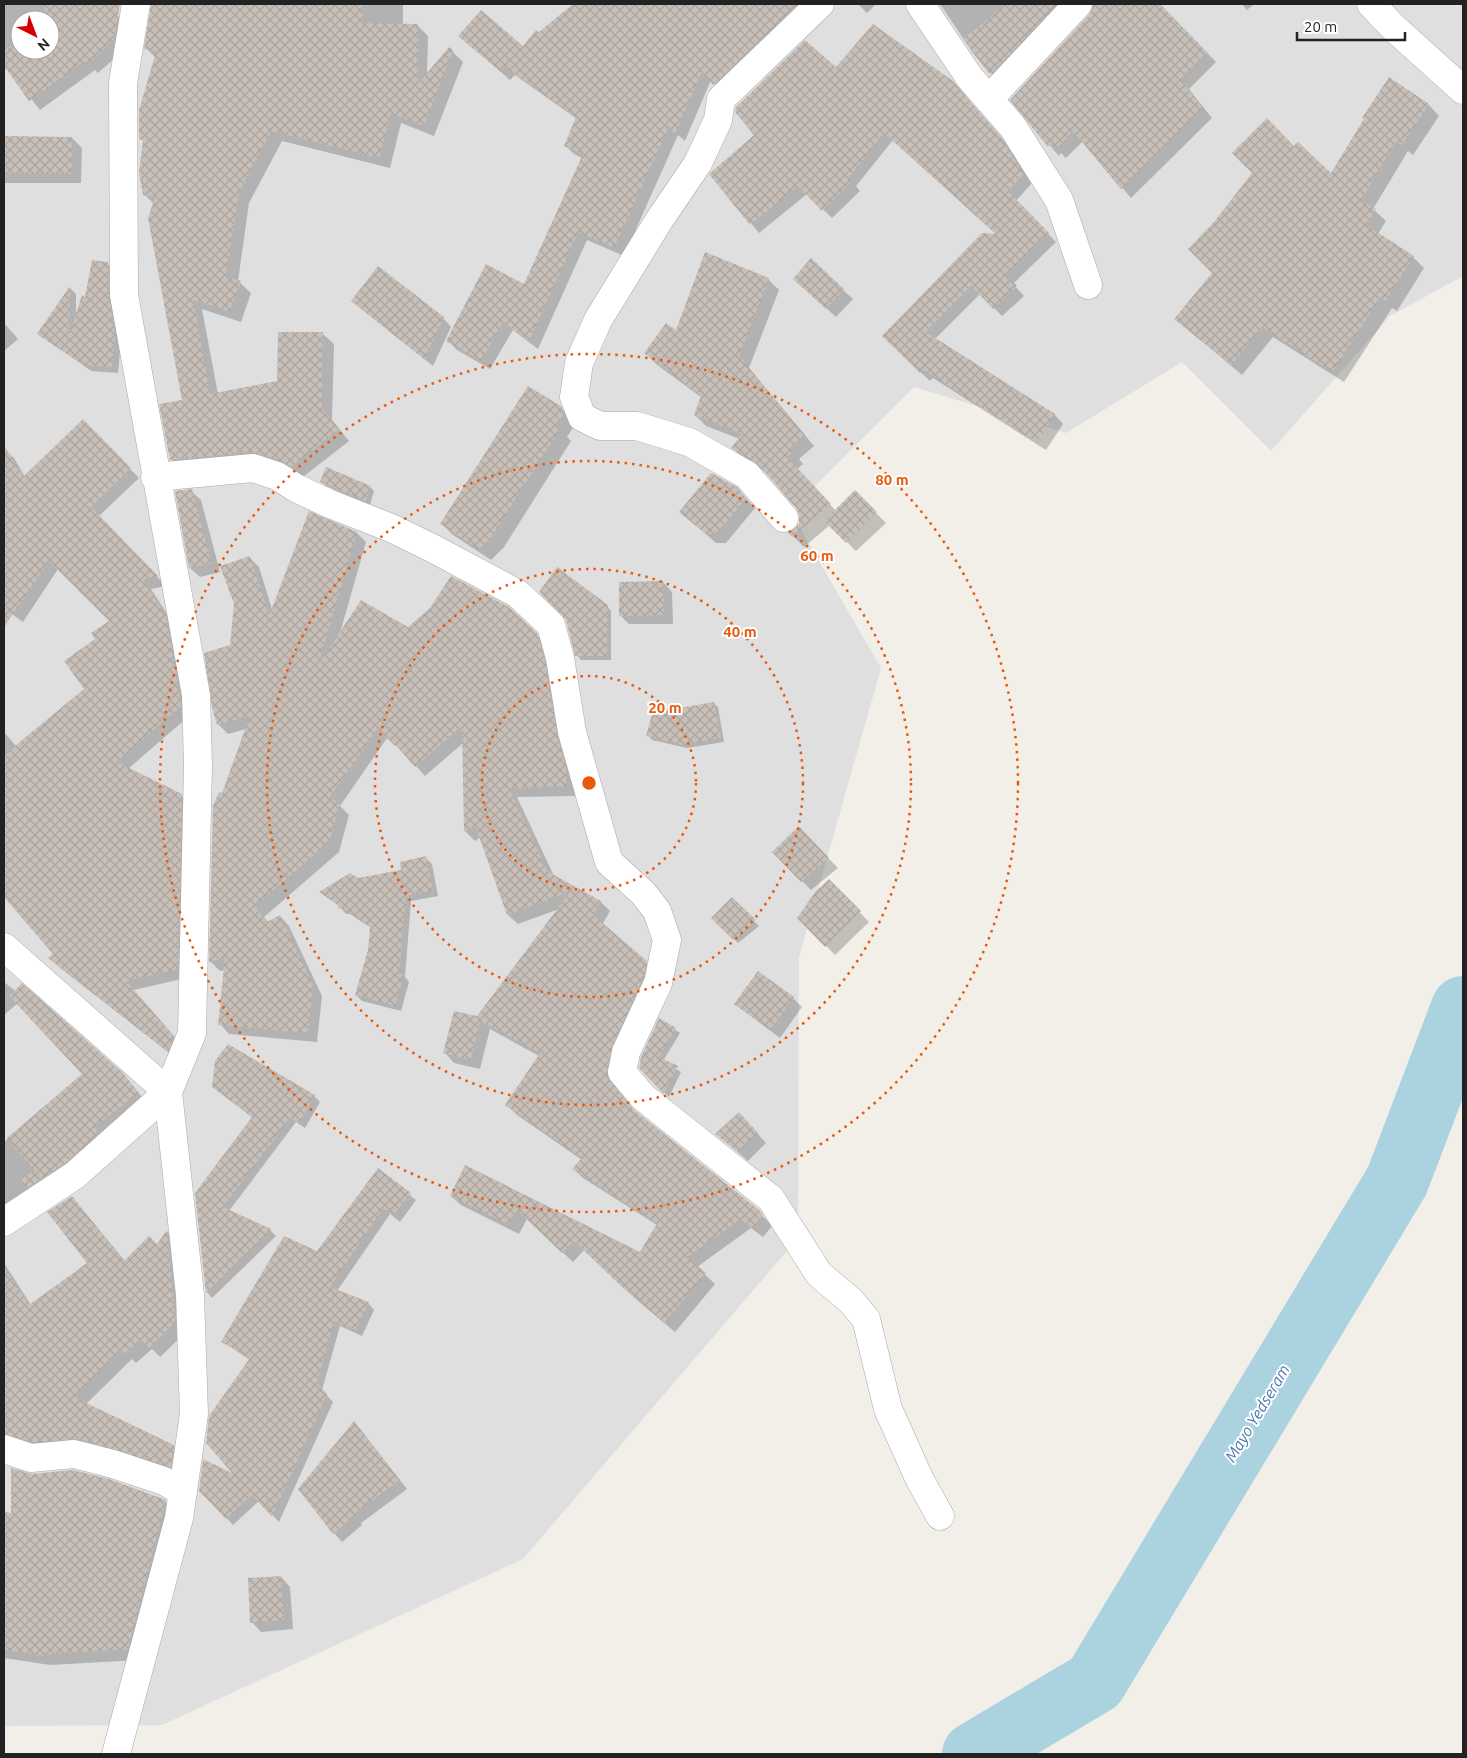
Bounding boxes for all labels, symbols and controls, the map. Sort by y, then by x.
north arrow [10,10,60,60]
scale bar [1297,10,1404,42]
text: 20 m [1304,18,1337,35]
text: N [34,35,53,54]
text: 80 m [875,471,909,488]
text: 60 m [800,547,834,564]
text: 40 m [723,623,757,640]
text: 20 m [648,699,682,716]
centre of rings [580,774,598,792]
water label: Mayo Yedseram [1221,1361,1293,1465]

